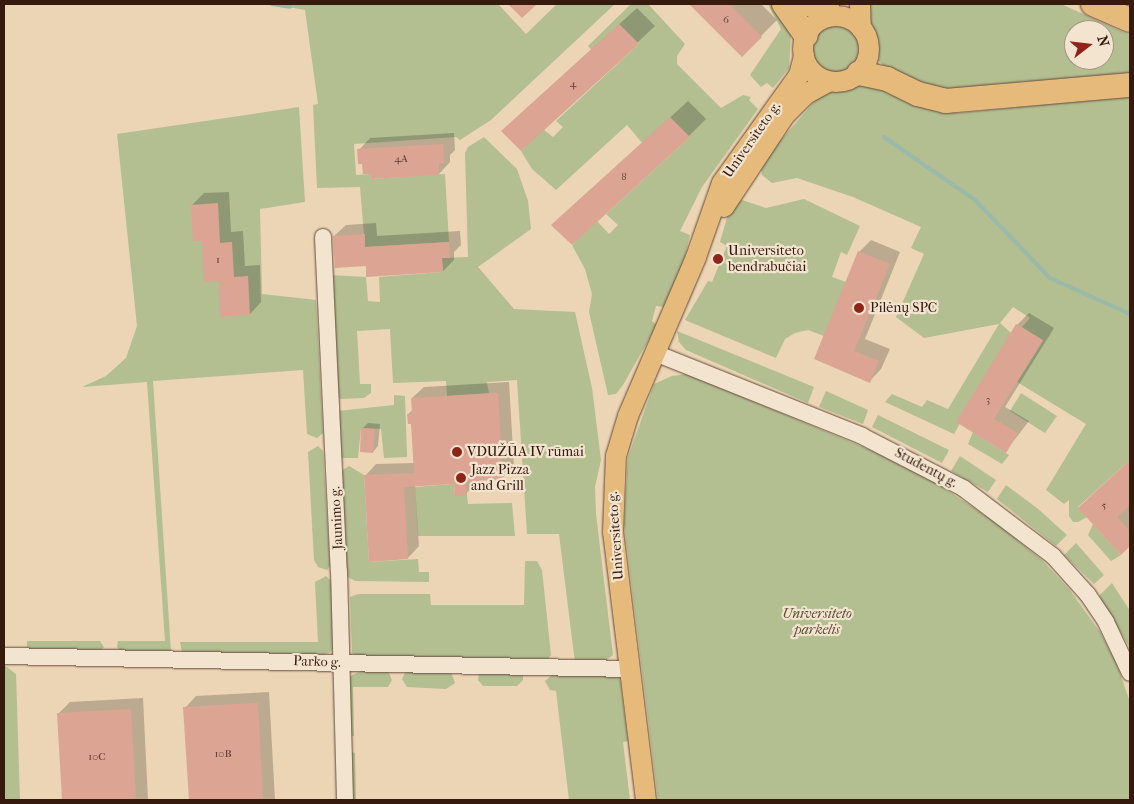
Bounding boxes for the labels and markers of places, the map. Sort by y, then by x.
place label: Universiteto bendrabučiai [728,243,806,276]
marker: Universiteto bendrabučiai [712,253,724,265]
place label: Pilėnų SPC [870,300,937,316]
marker: Pilėnų SPC [852,301,866,315]
place label: VDUŽŪA IV rūmai [467,444,584,460]
marker: VDUŽŪA IV rūmai [451,446,463,458]
place label: Jazz Pizza and Grill [471,462,529,494]
marker: Jazz Pizza and Grill [455,472,467,484]

